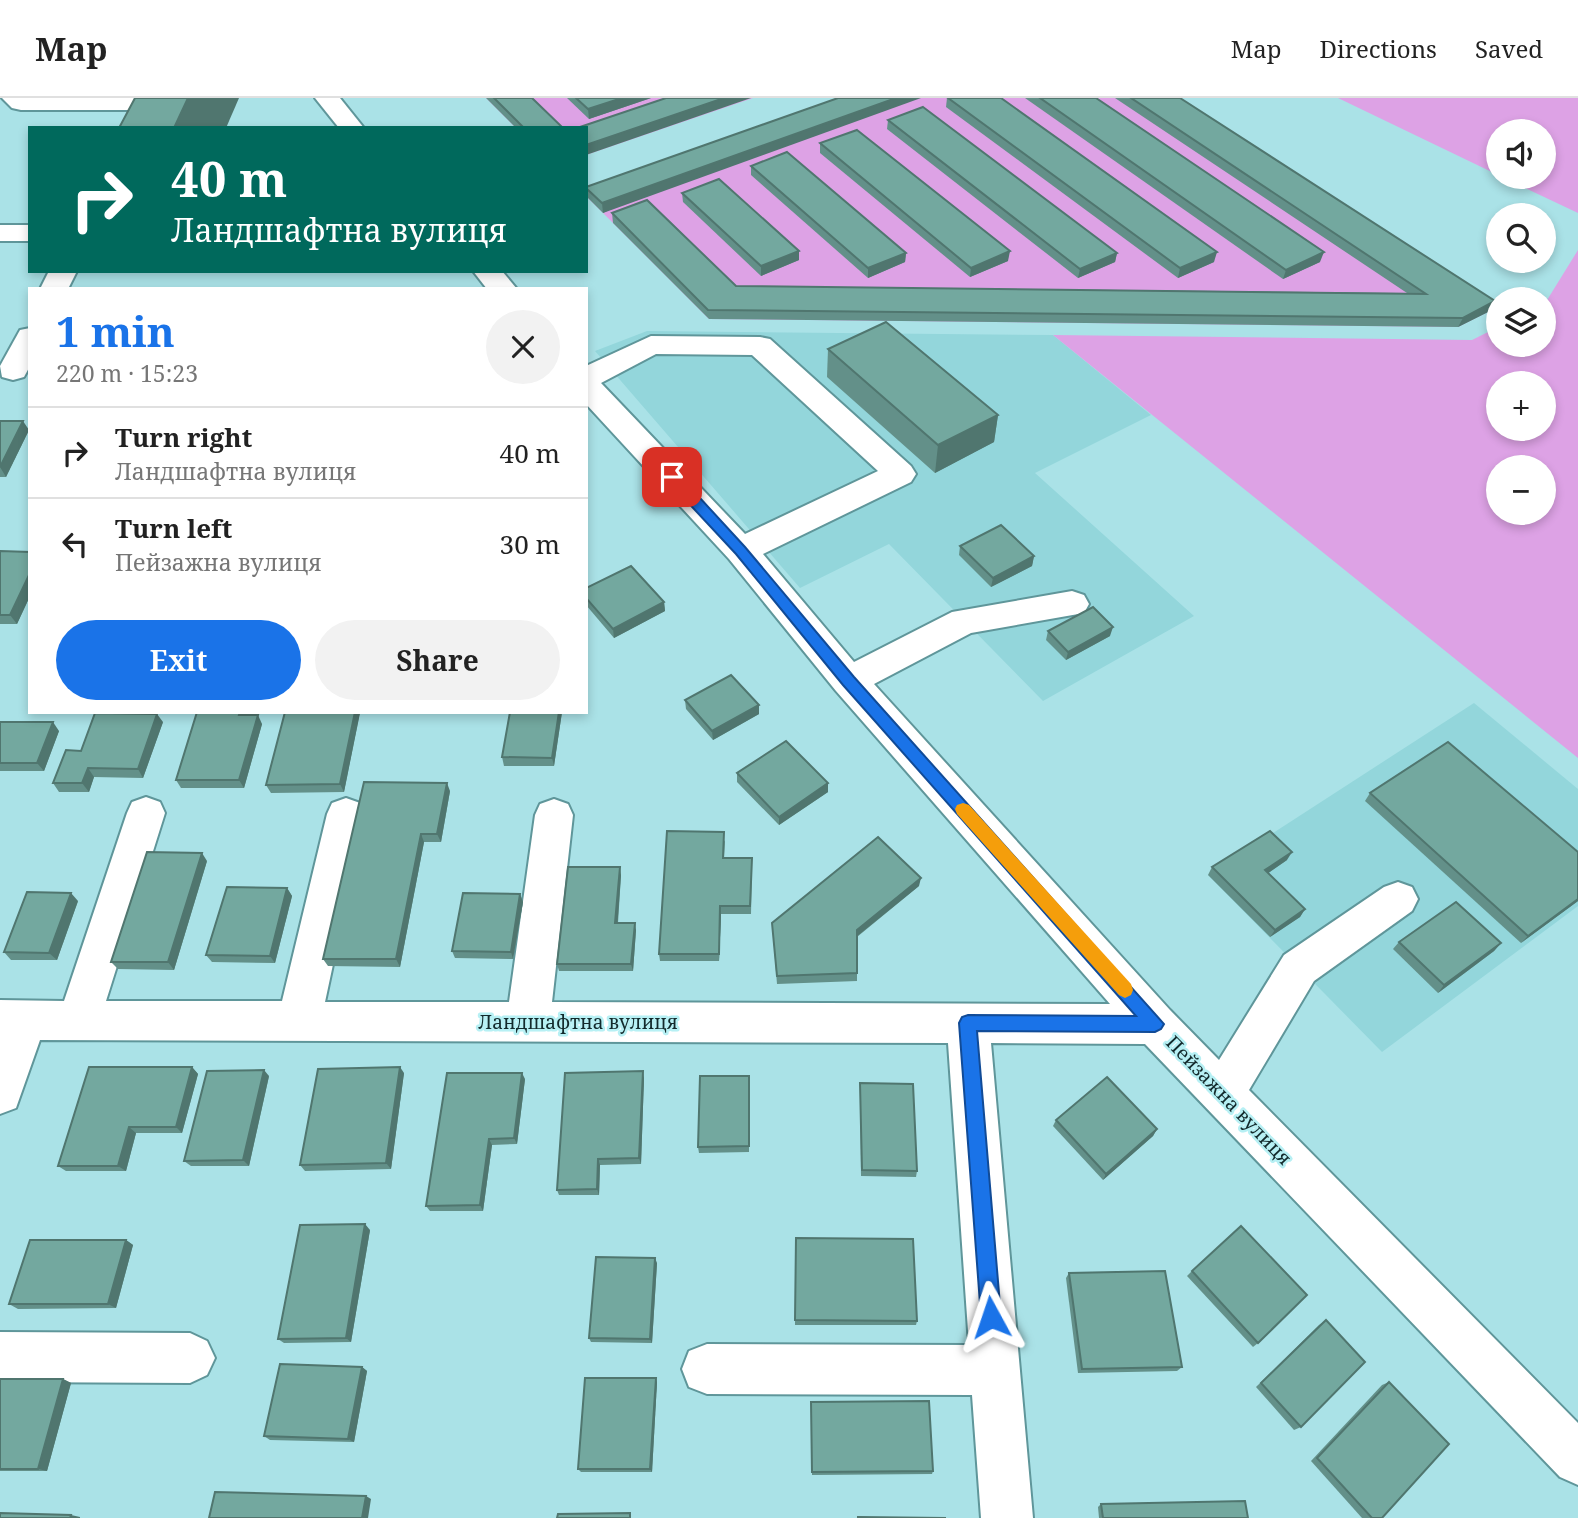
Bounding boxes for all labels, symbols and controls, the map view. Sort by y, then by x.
text: Map [35,26,108,71]
text: Map [1231,32,1282,65]
text: Directions [1320,32,1437,65]
text: Saved [1475,32,1543,65]
map controls [1486,119,1556,525]
button: sound [1486,119,1556,189]
text: 40 m [171,145,287,211]
icon: right [56,154,147,245]
button: search [1486,203,1556,273]
text: Ландшафтна вулиця [171,208,507,251]
button: layers [1486,287,1556,357]
text: 1 min [56,302,175,359]
button: close [486,310,560,384]
text: 220 m · 15:23 [56,357,198,389]
button: + [1486,371,1556,441]
text: Turn right [115,419,252,455]
icon: right [56,434,94,472]
text: 40 m [500,435,560,471]
pin [642,447,702,507]
text: Ландшафтна вулиця [115,455,356,487]
button: − [1486,455,1556,525]
icon: arrive [653,458,691,496]
text: Turn left [115,510,232,546]
icon: left [56,525,94,563]
text: 30 m [500,526,560,562]
text: Пейзажна вулиця [115,546,322,578]
button: Exit [56,620,301,700]
button: Share [315,620,560,700]
street label: Ландшафтна вулиця [478,1009,678,1035]
street label: Пейзажна вулиця [1160,1030,1298,1171]
position arrow [954,1280,1028,1354]

